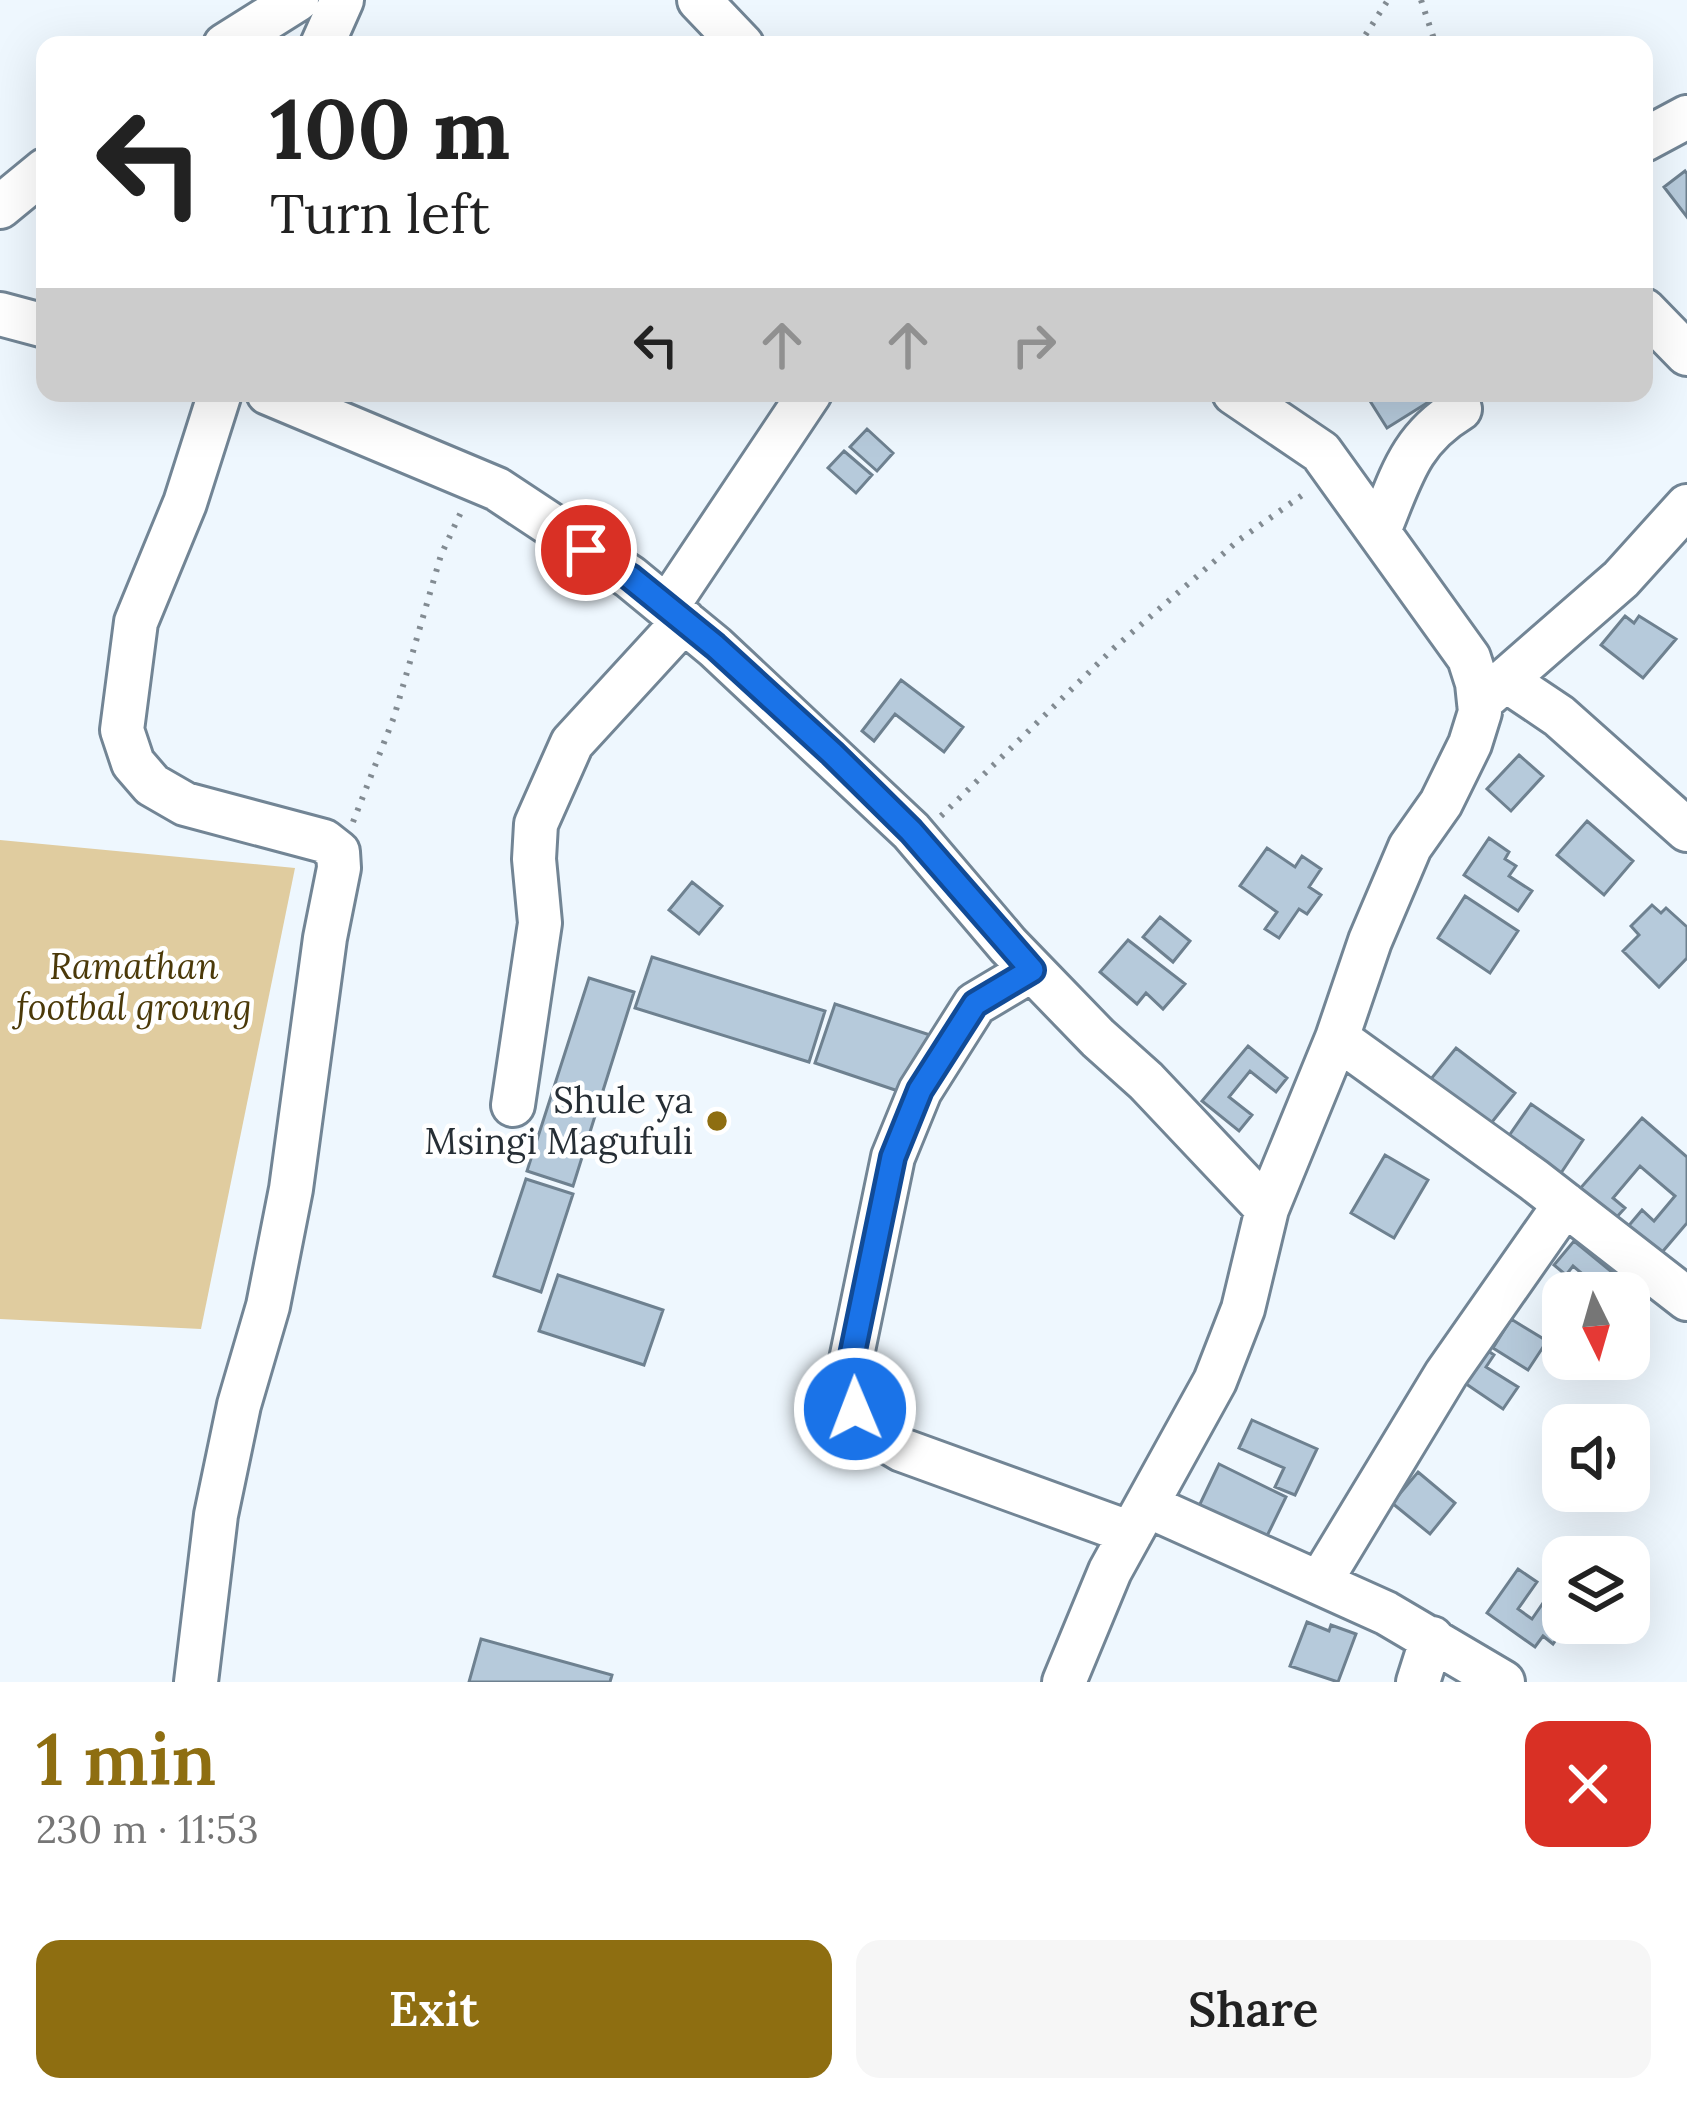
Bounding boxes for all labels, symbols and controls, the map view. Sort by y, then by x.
text: 100 m [270,74,510,182]
icon: left [72,84,228,240]
text: Turn left [270,179,490,248]
icon: left [623,312,689,378]
icon: ahead [749,312,815,378]
icon: ahead [875,312,941,378]
icon: right [1001,312,1067,378]
pin [535,499,637,601]
icon: arrive [553,517,619,583]
park label: Ramathan footbal groung [11,943,252,1030]
place label: Shule ya Msingi Magufuli [424,1077,693,1164]
marker: Shule ya Msingi Magufuli [704,1108,730,1134]
north arrow [1542,1272,1650,1380]
map controls [1542,1272,1650,1644]
position arrow [792,1346,918,1472]
button: sound [1542,1404,1650,1512]
button: layers [1542,1536,1650,1644]
text: 1 min [36,1713,216,1805]
button: close [1525,1721,1651,1847]
text: 230 m · 11:53 [36,1804,259,1854]
button: Exit [36,1940,832,2078]
button: Share [856,1940,1651,2078]

